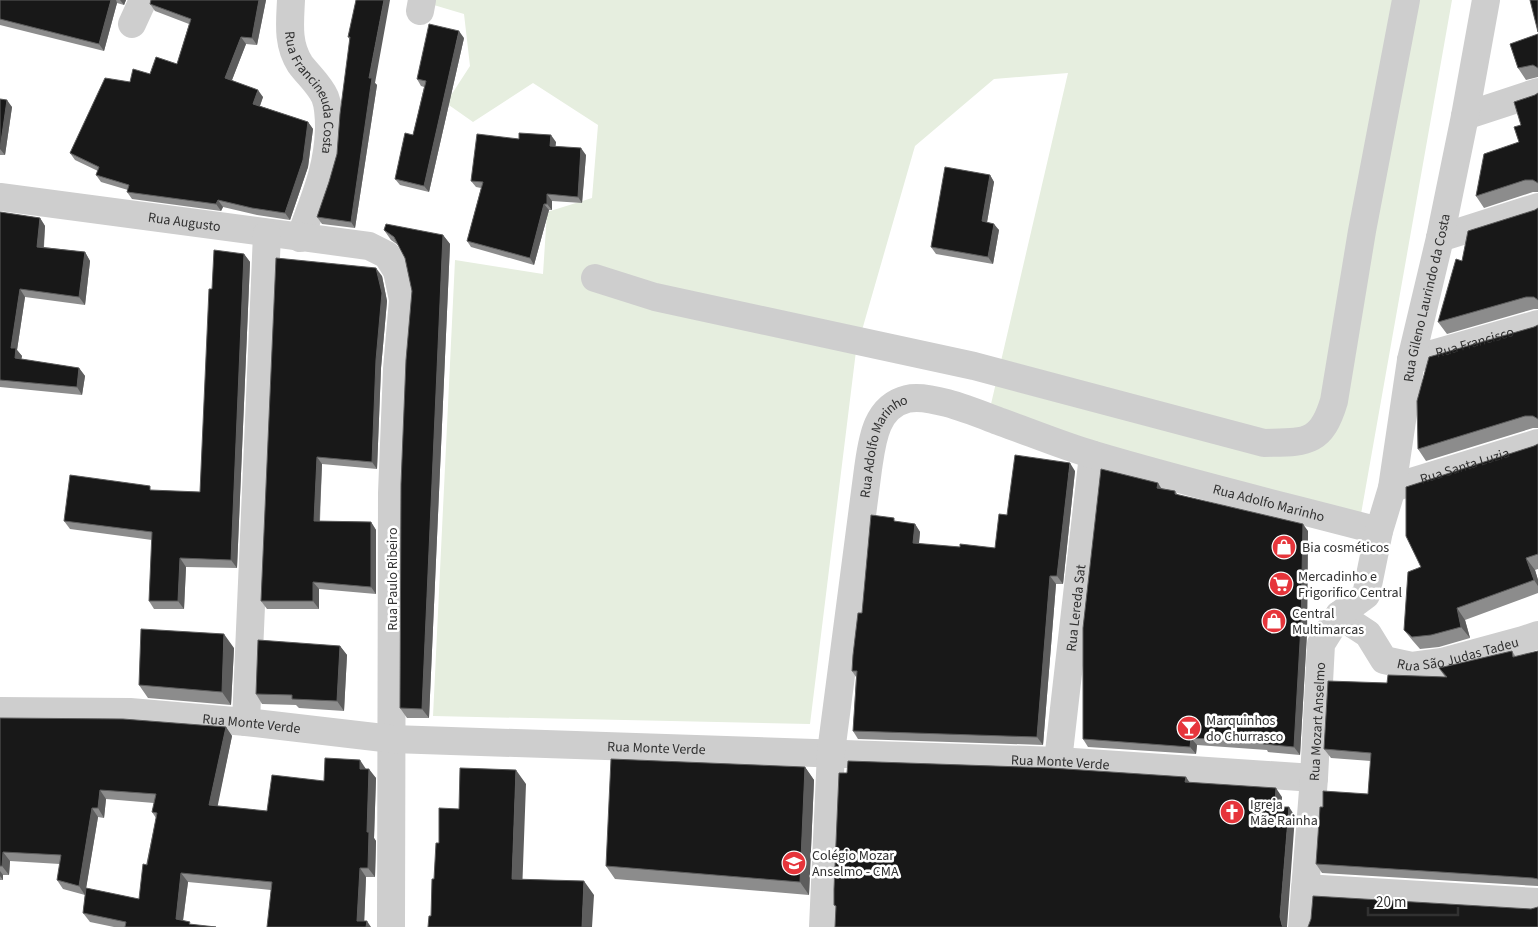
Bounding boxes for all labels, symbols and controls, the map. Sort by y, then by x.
street label: Rua Francineuda Costa [279,30,338,155]
street label: Rua Augusto [147,208,222,237]
street label: Rua Gileno Laurindo da Costa [1399,212,1456,383]
street label: Rua Francisco [1433,322,1516,364]
street label: Rua Adolfo Marinho [855,390,910,499]
street label: Rua Santa Luzia [1418,443,1512,490]
street label: Rua Adolfo Marinho [1210,479,1327,527]
street label: Rua Paulo Ribeiro [383,527,403,631]
shop icon: Bia cosméticos [1271,534,1297,560]
place label: Bia cosméticos [1302,538,1389,558]
street label: Rua Lereda Sat [1062,563,1091,653]
place label: Mercadinho e Frigorifico Central [1298,567,1403,603]
supermarket icon: Mercadinho e Frigorifico Central [1268,571,1294,597]
place label: Central Multimarcas [1292,604,1364,640]
shop icon: Central Multimarcas [1261,608,1287,634]
street label: Rua São Judas Tadeu [1395,633,1521,677]
street label: Rua Mozart Anselmo [1305,662,1331,782]
street label: Rua Monte Verde [201,709,302,739]
place label: Marquinhos do Churrasco [1206,711,1283,747]
bar icon: Marquinhos do Churrasco [1176,715,1202,741]
street label: Rua Monte Verde [607,737,706,760]
street label: Rua Monte Verde [1011,750,1110,775]
place label: Igreja Mãe Rainha [1250,795,1318,831]
church icon: Igreja Mãe Rainha [1219,799,1245,825]
place label: Colégio Mozar Anselmo - CMA [812,846,899,882]
school or university icon: Colégio Mozar Anselmo - CMA [781,850,807,876]
scale bar [1368,884,1458,916]
text: 20 m [1376,892,1406,913]

